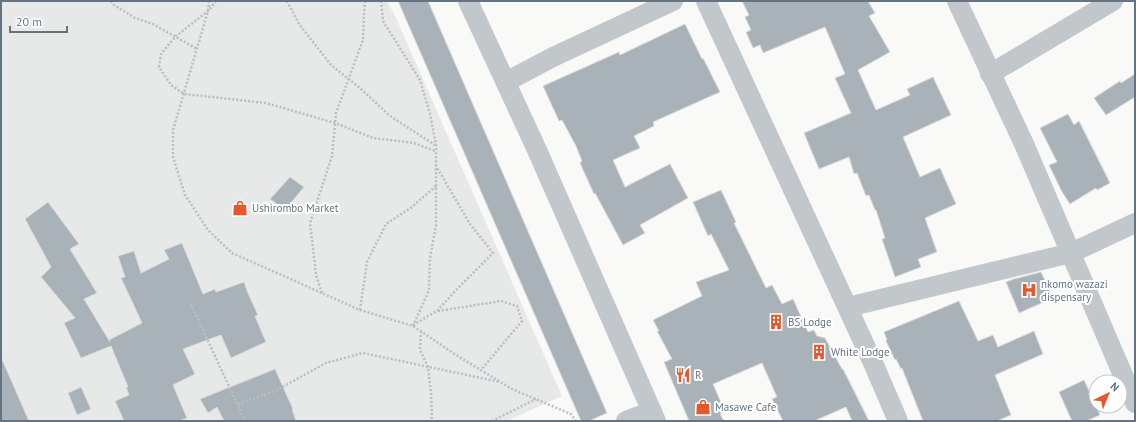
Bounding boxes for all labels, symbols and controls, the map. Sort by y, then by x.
scale bar [10,8,67,34]
text: 20 m [16,14,42,29]
shop icon: Ushirombo Market [231,199,249,217]
place label: Ushirombo Market [252,201,339,215]
place label: nkomo wazazi dispensary [1041,277,1108,304]
hospital icon: nkomo wazazi dispensary [1020,281,1038,299]
building icon: BS Lodge [767,313,785,331]
place label: BS Lodge [788,315,832,329]
building icon: White Lodge [810,343,828,361]
place label: White Lodge [831,345,890,359]
restaurant icon: R [674,366,692,384]
place label: R [695,368,702,382]
north arrow [1088,374,1128,414]
text: N [1107,379,1122,394]
shop icon: Masawe Cafe [694,398,712,416]
place label: Masawe Cafe [715,400,777,414]

